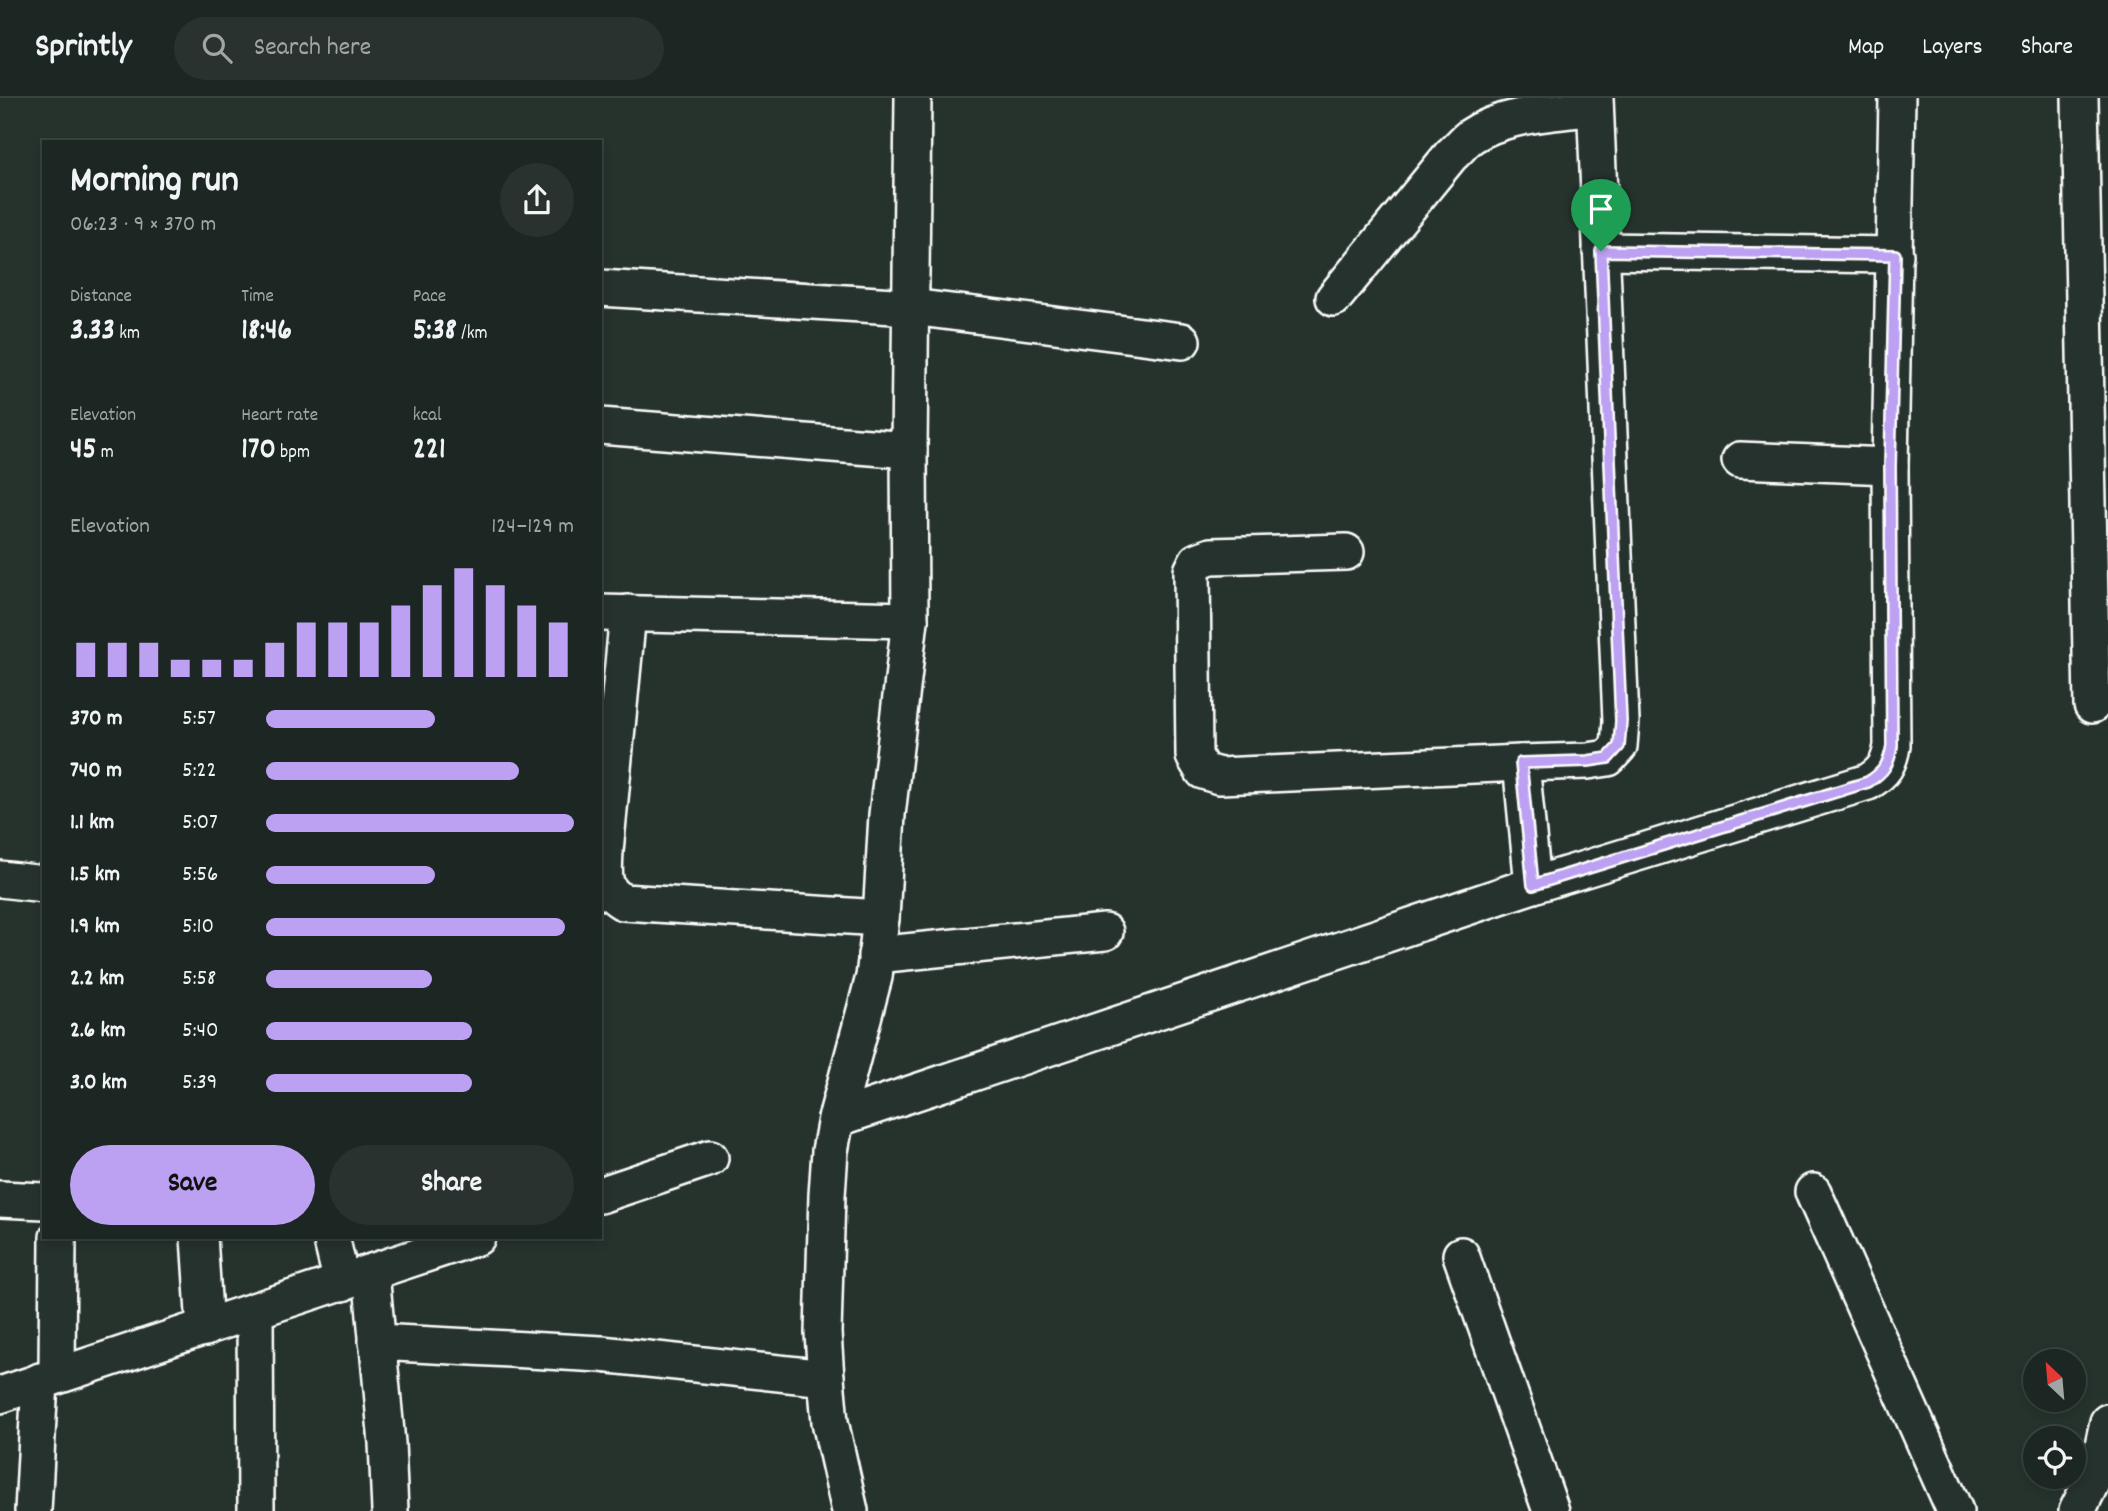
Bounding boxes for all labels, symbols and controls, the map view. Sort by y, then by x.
search box [174,17,664,80]
text: Sprintly [35,25,132,72]
icon: search [198,29,236,67]
text: Search here [254,30,371,67]
text: Map [1848,31,1884,65]
text: Layers [1922,31,1983,65]
text: Share [2021,31,2073,65]
text: Morning run [70,155,239,210]
button: share [500,163,574,237]
pin [1571,179,1631,251]
icon: arrive [1582,190,1620,228]
text: 06:23 · 9 × 370 m [70,209,216,242]
text: Distance [70,284,132,311]
text: Time [241,284,274,311]
text: Pace [413,284,446,311]
text: 3.33 [70,311,115,354]
text: 18:46 [241,311,292,354]
text: 5:38 [413,311,457,354]
text: km [115,321,140,348]
text: /km [457,321,488,348]
text: Elevation [70,403,136,430]
text: Heart rate [241,403,318,430]
text: kcal [413,403,442,430]
text: 45 [70,430,96,473]
text: 170 [241,430,276,473]
text: 221 [413,430,445,473]
text: m [96,440,114,467]
text: bpm [276,440,310,467]
text: Elevation [70,511,150,544]
text: 124–129 m [491,511,574,544]
text: 370 m [70,703,123,736]
text: 5:57 [182,703,216,736]
text: 740 m [70,755,122,788]
text: 5:22 [182,755,217,788]
text: 1.1 km [70,807,114,840]
text: 5:07 [182,807,218,840]
text: 1.5 km [70,859,120,892]
text: 5:56 [182,859,218,892]
text: 1.9 km [70,911,120,944]
text: 5:10 [182,911,214,944]
text: 2.2 km [70,963,124,996]
text: 5:58 [182,963,216,996]
text: 2.6 km [70,1015,126,1048]
text: 5:40 [182,1015,219,1048]
text: 3.0 km [70,1067,127,1100]
text: 5:39 [182,1067,217,1100]
button: Save [70,1145,315,1225]
button: Share [329,1145,574,1225]
north arrow [2023,1349,2086,1412]
map controls [2023,1349,2086,1489]
button: locate [2023,1426,2086,1489]

